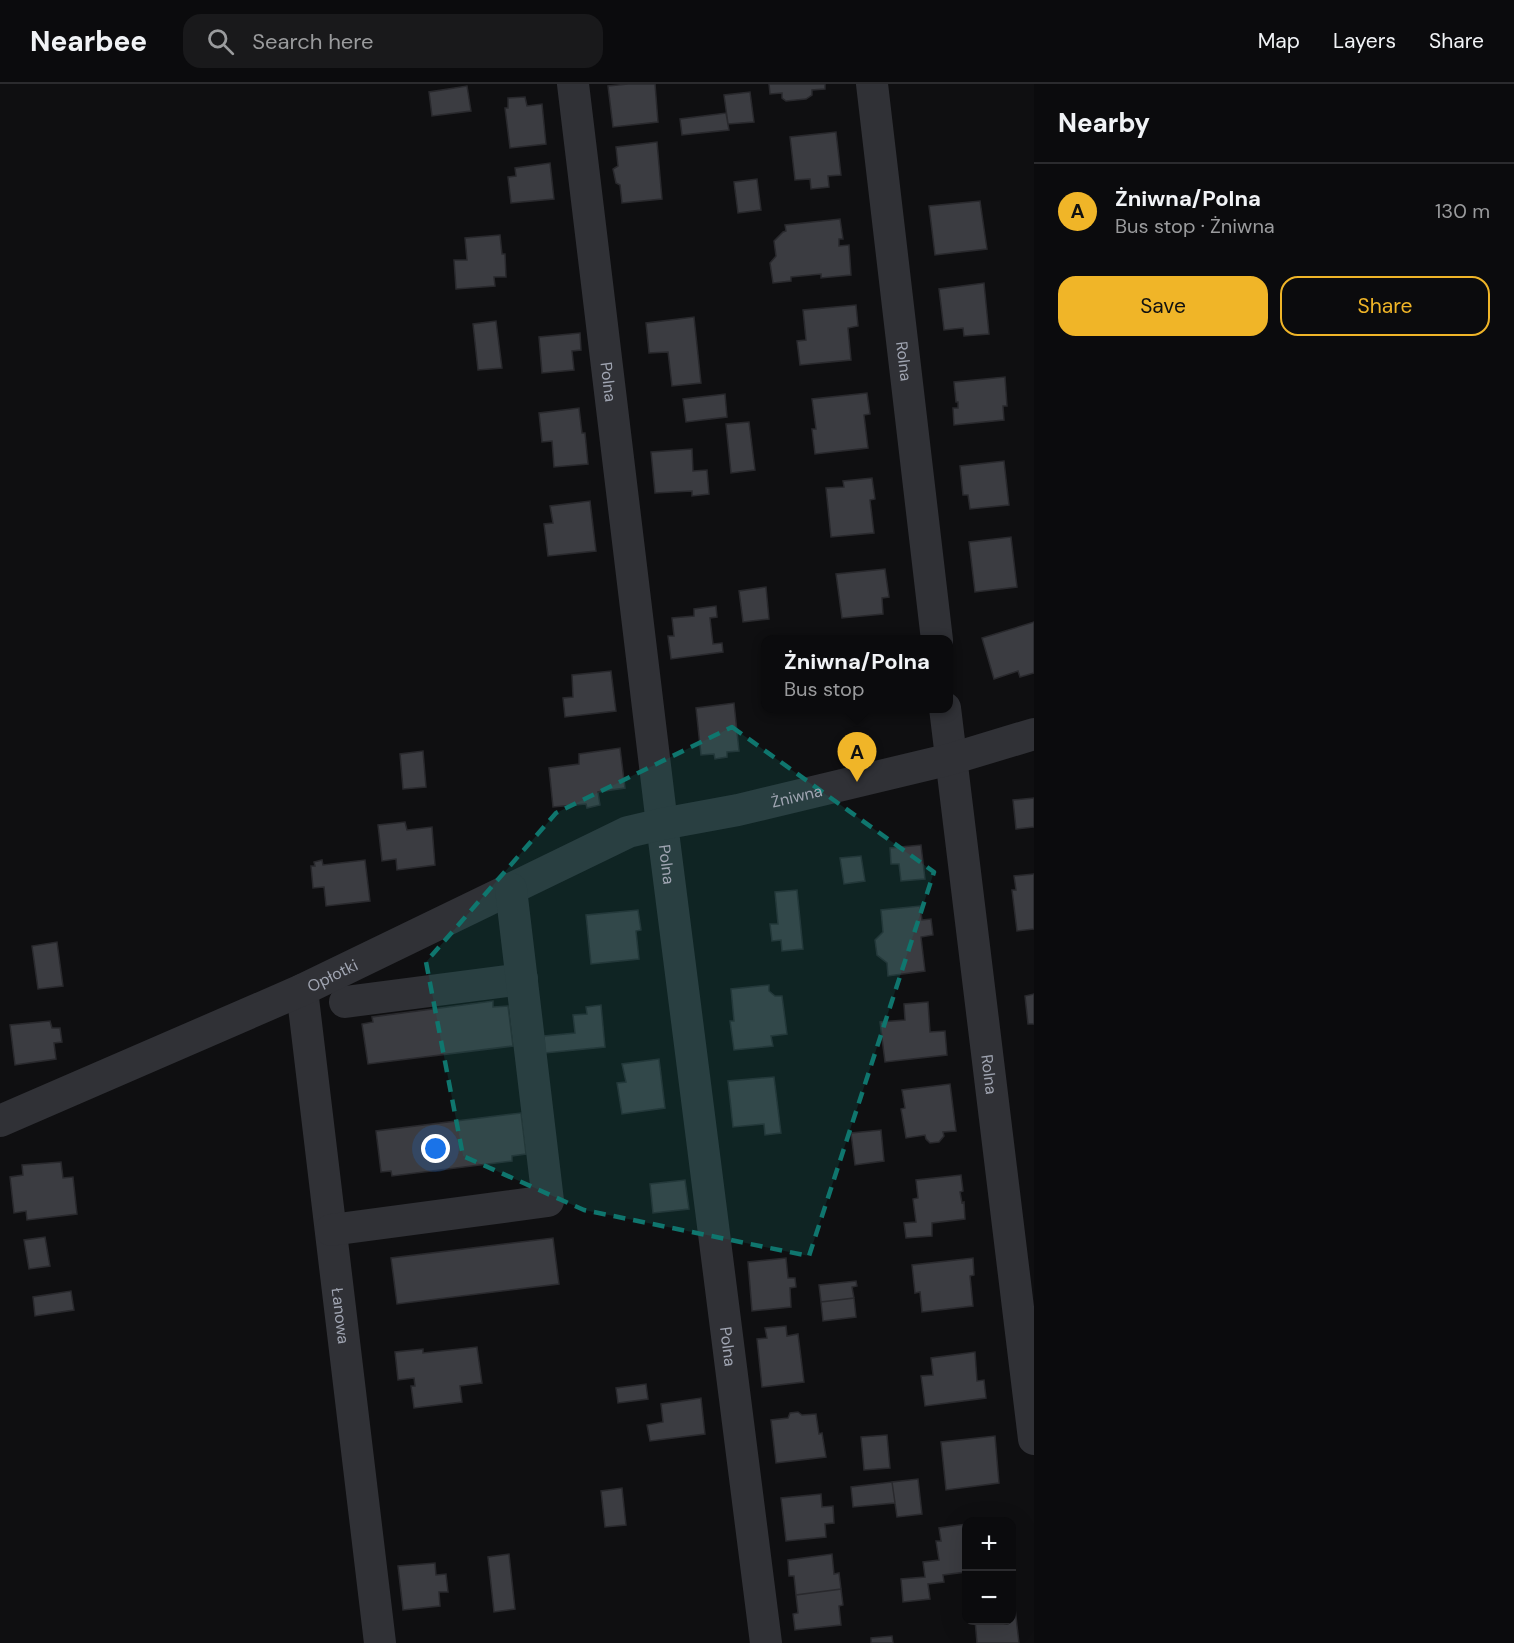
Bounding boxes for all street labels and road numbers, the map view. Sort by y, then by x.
street label: Rolna [891,340,917,382]
street label: Polna [596,361,621,403]
street label: Żniwna [769,780,824,813]
street label: Polna [654,843,680,885]
street label: Opłotki [304,955,361,997]
street label: Rolna [976,1053,1002,1095]
street label: Łanowa [327,1286,354,1345]
street label: Polna [715,1325,741,1368]

